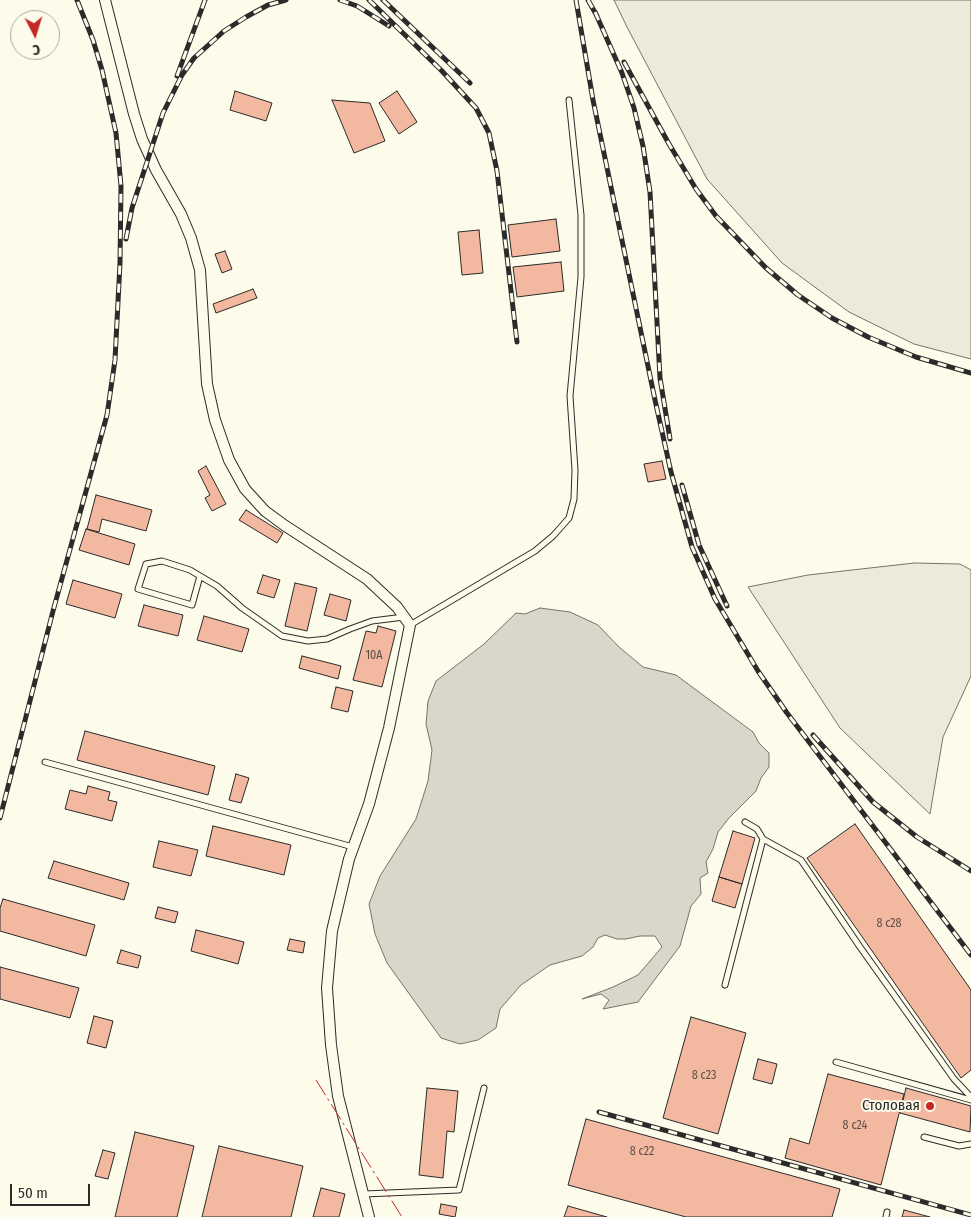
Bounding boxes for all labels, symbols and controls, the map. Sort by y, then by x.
north arrow [10,10,60,60]
text: С [32,41,41,58]
house number: 10А [365,649,383,663]
house number: 8 с28 [876,917,902,931]
house number: 8 с23 [692,1069,716,1083]
place label: Столовая [862,1097,920,1115]
marker: Столовая [924,1100,936,1112]
house number: 8 с24 [843,1119,867,1133]
house number: 8 с22 [630,1145,654,1159]
scale bar [12,1174,92,1206]
text: 50 m [18,1184,48,1202]

